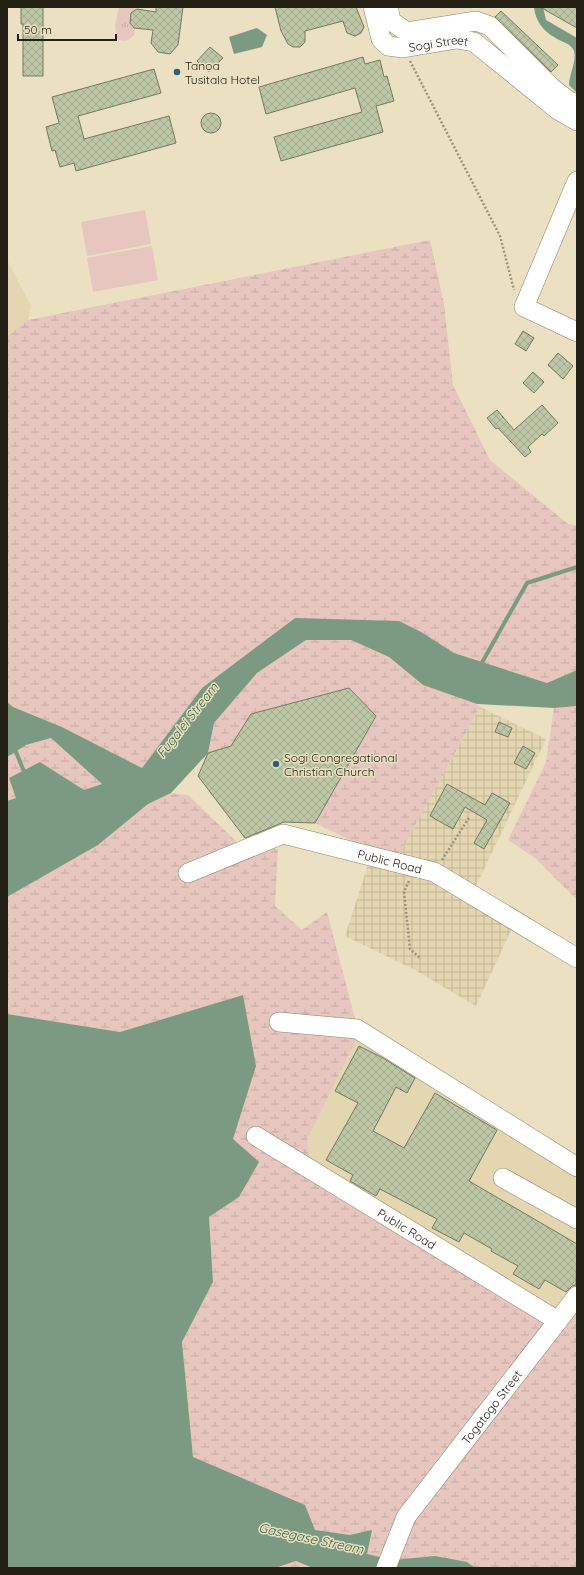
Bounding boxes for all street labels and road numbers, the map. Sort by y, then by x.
street label: Sogi Street [408,31,469,54]
street label: Public Road [356,846,424,876]
street label: Public Road [375,1205,439,1252]
street label: Togatogo Street [458,1367,525,1447]

